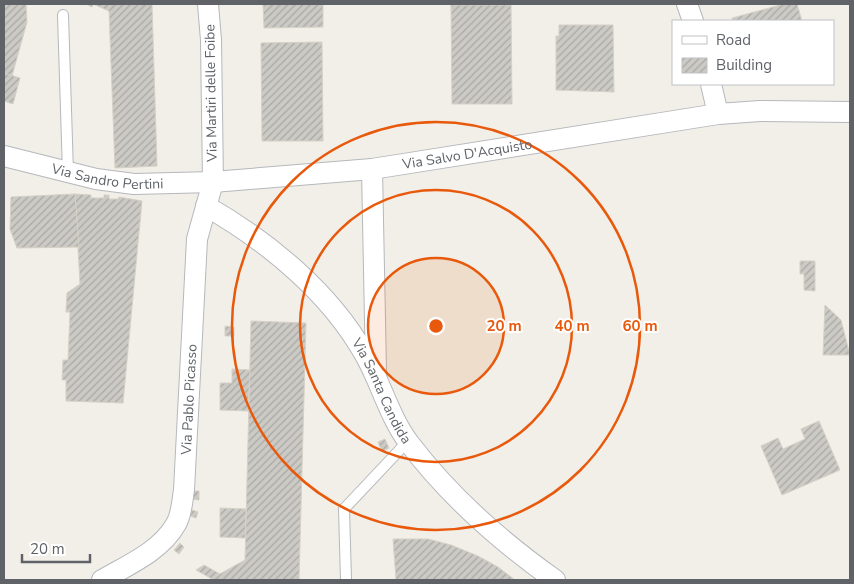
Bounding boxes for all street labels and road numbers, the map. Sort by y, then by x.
street label: Via Martiri delle Foibe [200,24,222,163]
street label: Via Salvo D'Acquisto [400,134,534,174]
street label: Via Sandro Pertini [49,159,164,194]
street label: Via Santa Candida [347,334,416,447]
street label: Via Pablo Picasso [176,343,201,456]

